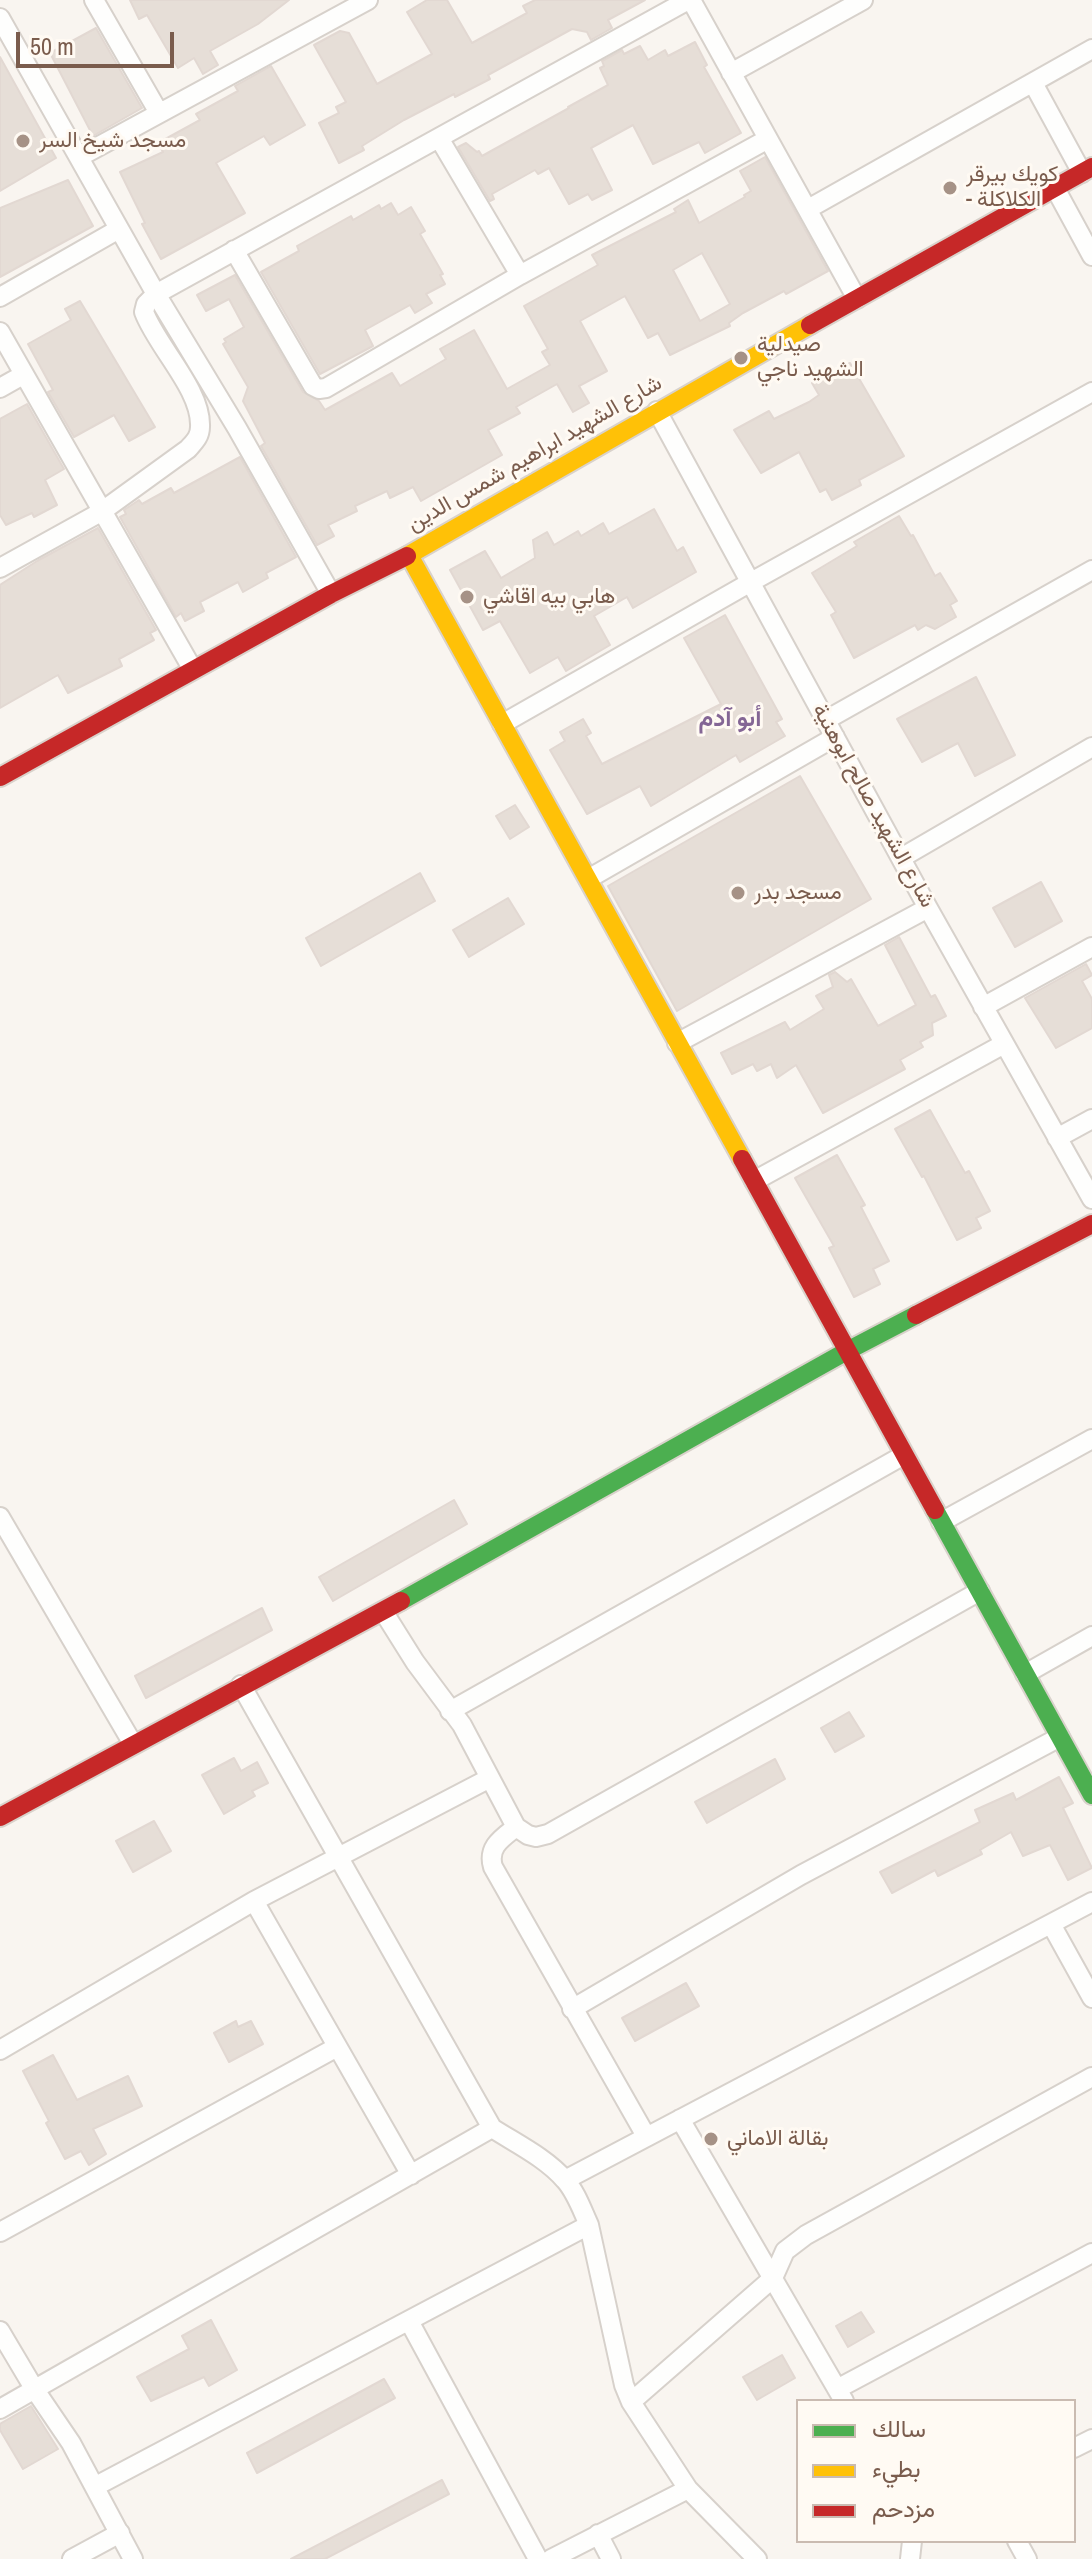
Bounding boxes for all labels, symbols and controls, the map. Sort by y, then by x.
scale bar [20,16,178,66]
text: 50 m [30,30,74,62]
place label: مسجد شيخ السر [39,128,186,154]
marker: مسجد شيخ السر [14,132,32,150]
place label: كويك بيرقر - الكلاكلة [966,162,1058,214]
marker: كويك بيرقر - الكلاكلة [941,179,959,197]
place label: صيدلية الشهيد ناجي [757,332,864,384]
marker: صيدلية الشهيد ناجي [732,349,750,367]
street label: شارع الشهيد ابراهيم شمس الدين [403,370,667,538]
place label: هابي بيه اقاشي [483,584,615,610]
marker: هابي بيه اقاشي [458,588,476,606]
street label: شارع الشهيد صالح ابوهنية [806,699,940,913]
district label: أبو آدم [699,706,761,734]
place label: مسجد بدر [754,880,842,906]
marker: مسجد بدر [729,884,747,902]
place label: بقالة الاماني [727,2126,829,2152]
marker: بقالة الاماني [702,2130,720,2148]
legend [796,2399,1076,2543]
text: سالك [872,2412,926,2444]
text: بطيء [872,2452,921,2484]
text: مزدحم [872,2492,935,2524]

